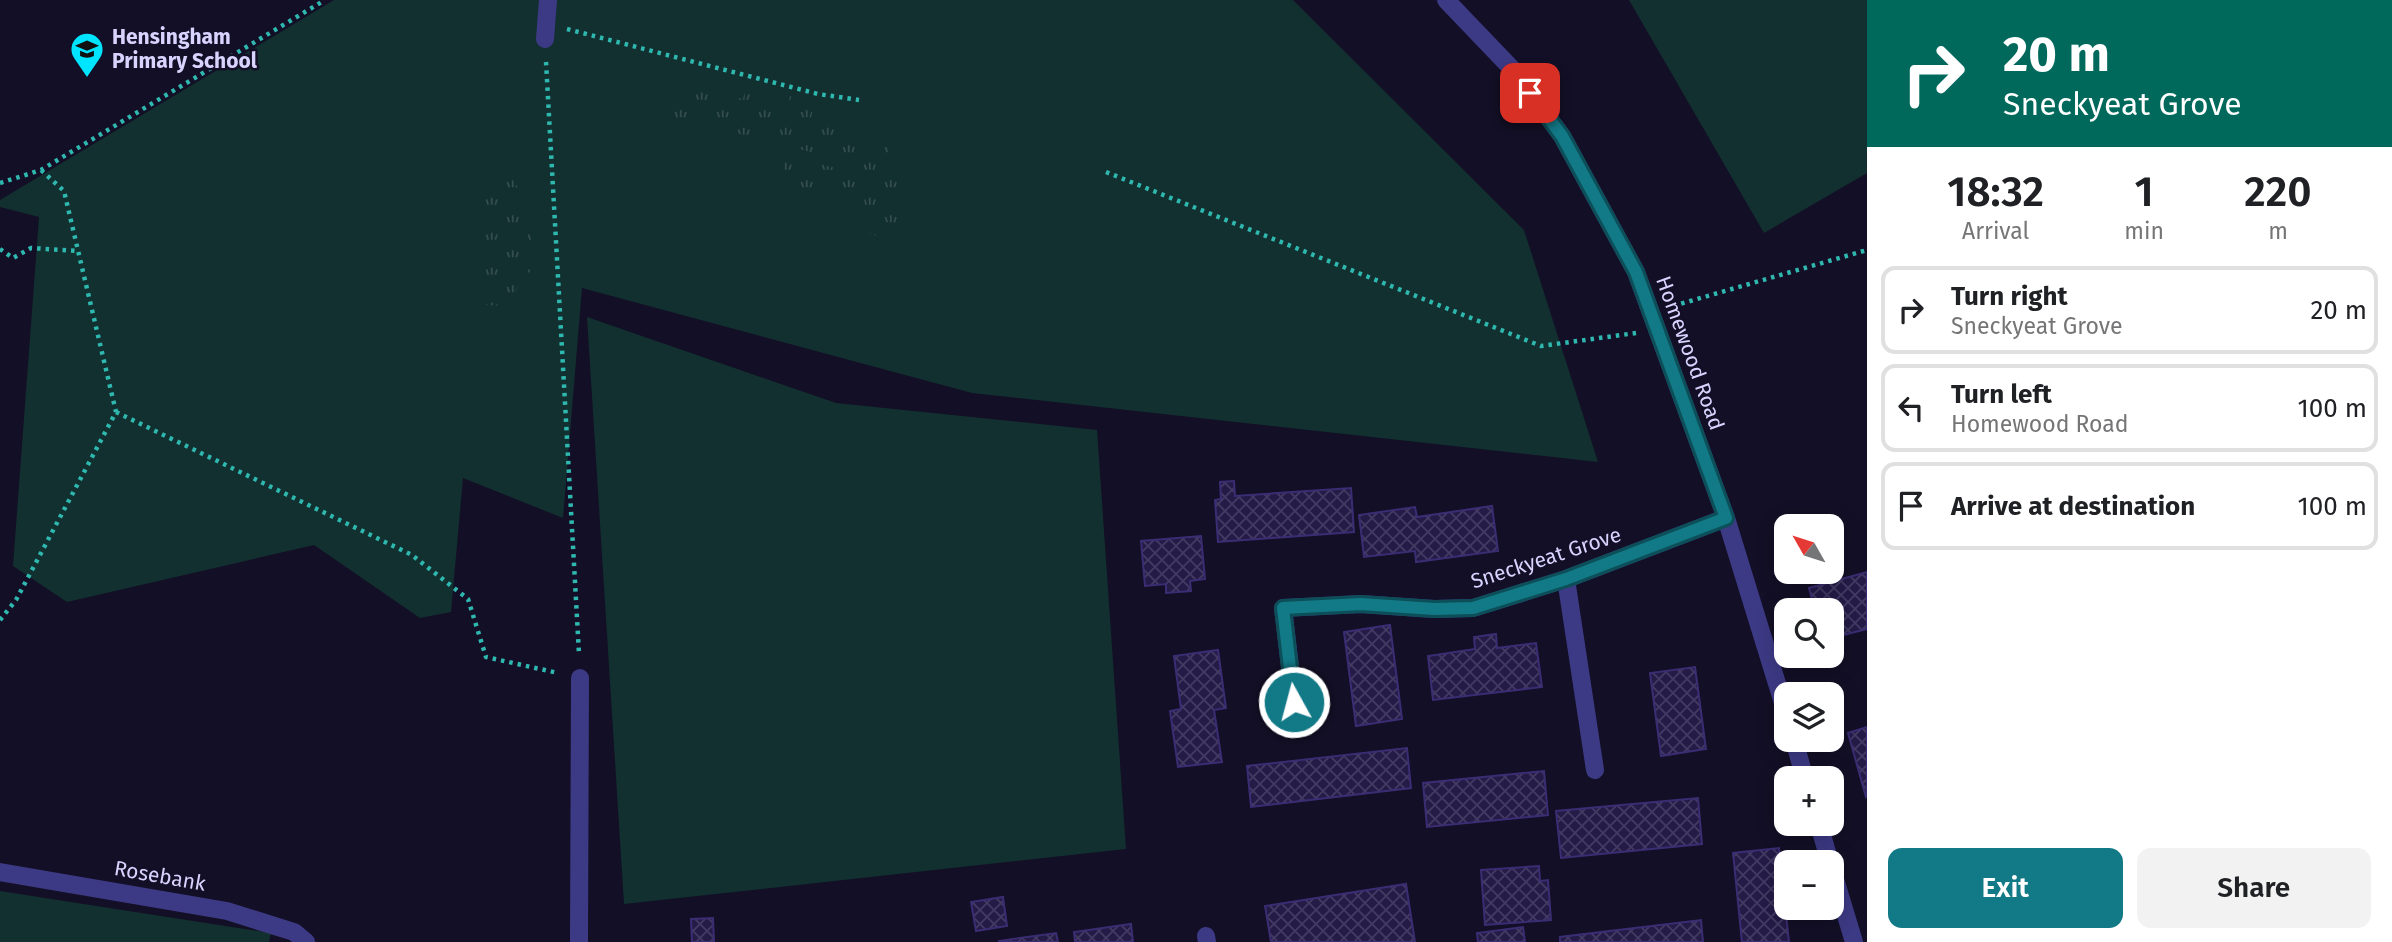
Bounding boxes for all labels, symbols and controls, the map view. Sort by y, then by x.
place label: Hensingham Primary School [112,24,258,74]
text: 20 m [2003,25,2110,84]
icon: right [1888,28,1979,119]
school or university icon: Hensingham Primary School [68,30,106,79]
pin [1500,63,1560,123]
icon: arrive [1511,74,1549,112]
text: Sneckyeat Grove [2003,85,2242,123]
text: 18:32 [1947,167,2044,217]
text: 1 [2135,167,2154,217]
text: 220 [2244,167,2312,217]
text: Arrival [1962,217,2029,245]
text: min [2124,217,2164,245]
text: m [2268,217,2288,245]
street label: Homewood Road [1650,272,1730,434]
text: Turn right [1951,281,2068,312]
icon: right [1892,291,1930,329]
text: 20 m [2310,295,2367,326]
text: Sneckyeat Grove [1951,312,2123,340]
text: Turn left [1951,379,2052,410]
icon: left [1892,389,1930,427]
text: 100 m [2298,393,2367,424]
text: Homewood Road [1951,410,2129,438]
icon: arrive [1892,487,1930,525]
text: Arrive at destination [1951,491,2195,522]
text: 100 m [2298,491,2367,522]
north arrow [1774,514,1844,584]
map controls [1774,514,1844,920]
street label: Sneckyeat Grove [1467,521,1625,595]
button: search [1774,598,1844,668]
position arrow [1257,665,1331,739]
button: layers [1774,682,1844,752]
button: + [1774,766,1844,836]
button: Exit [1888,848,2123,928]
button: Share [2137,848,2371,928]
button: − [1774,850,1844,920]
street label: Rosebank [112,855,208,897]

